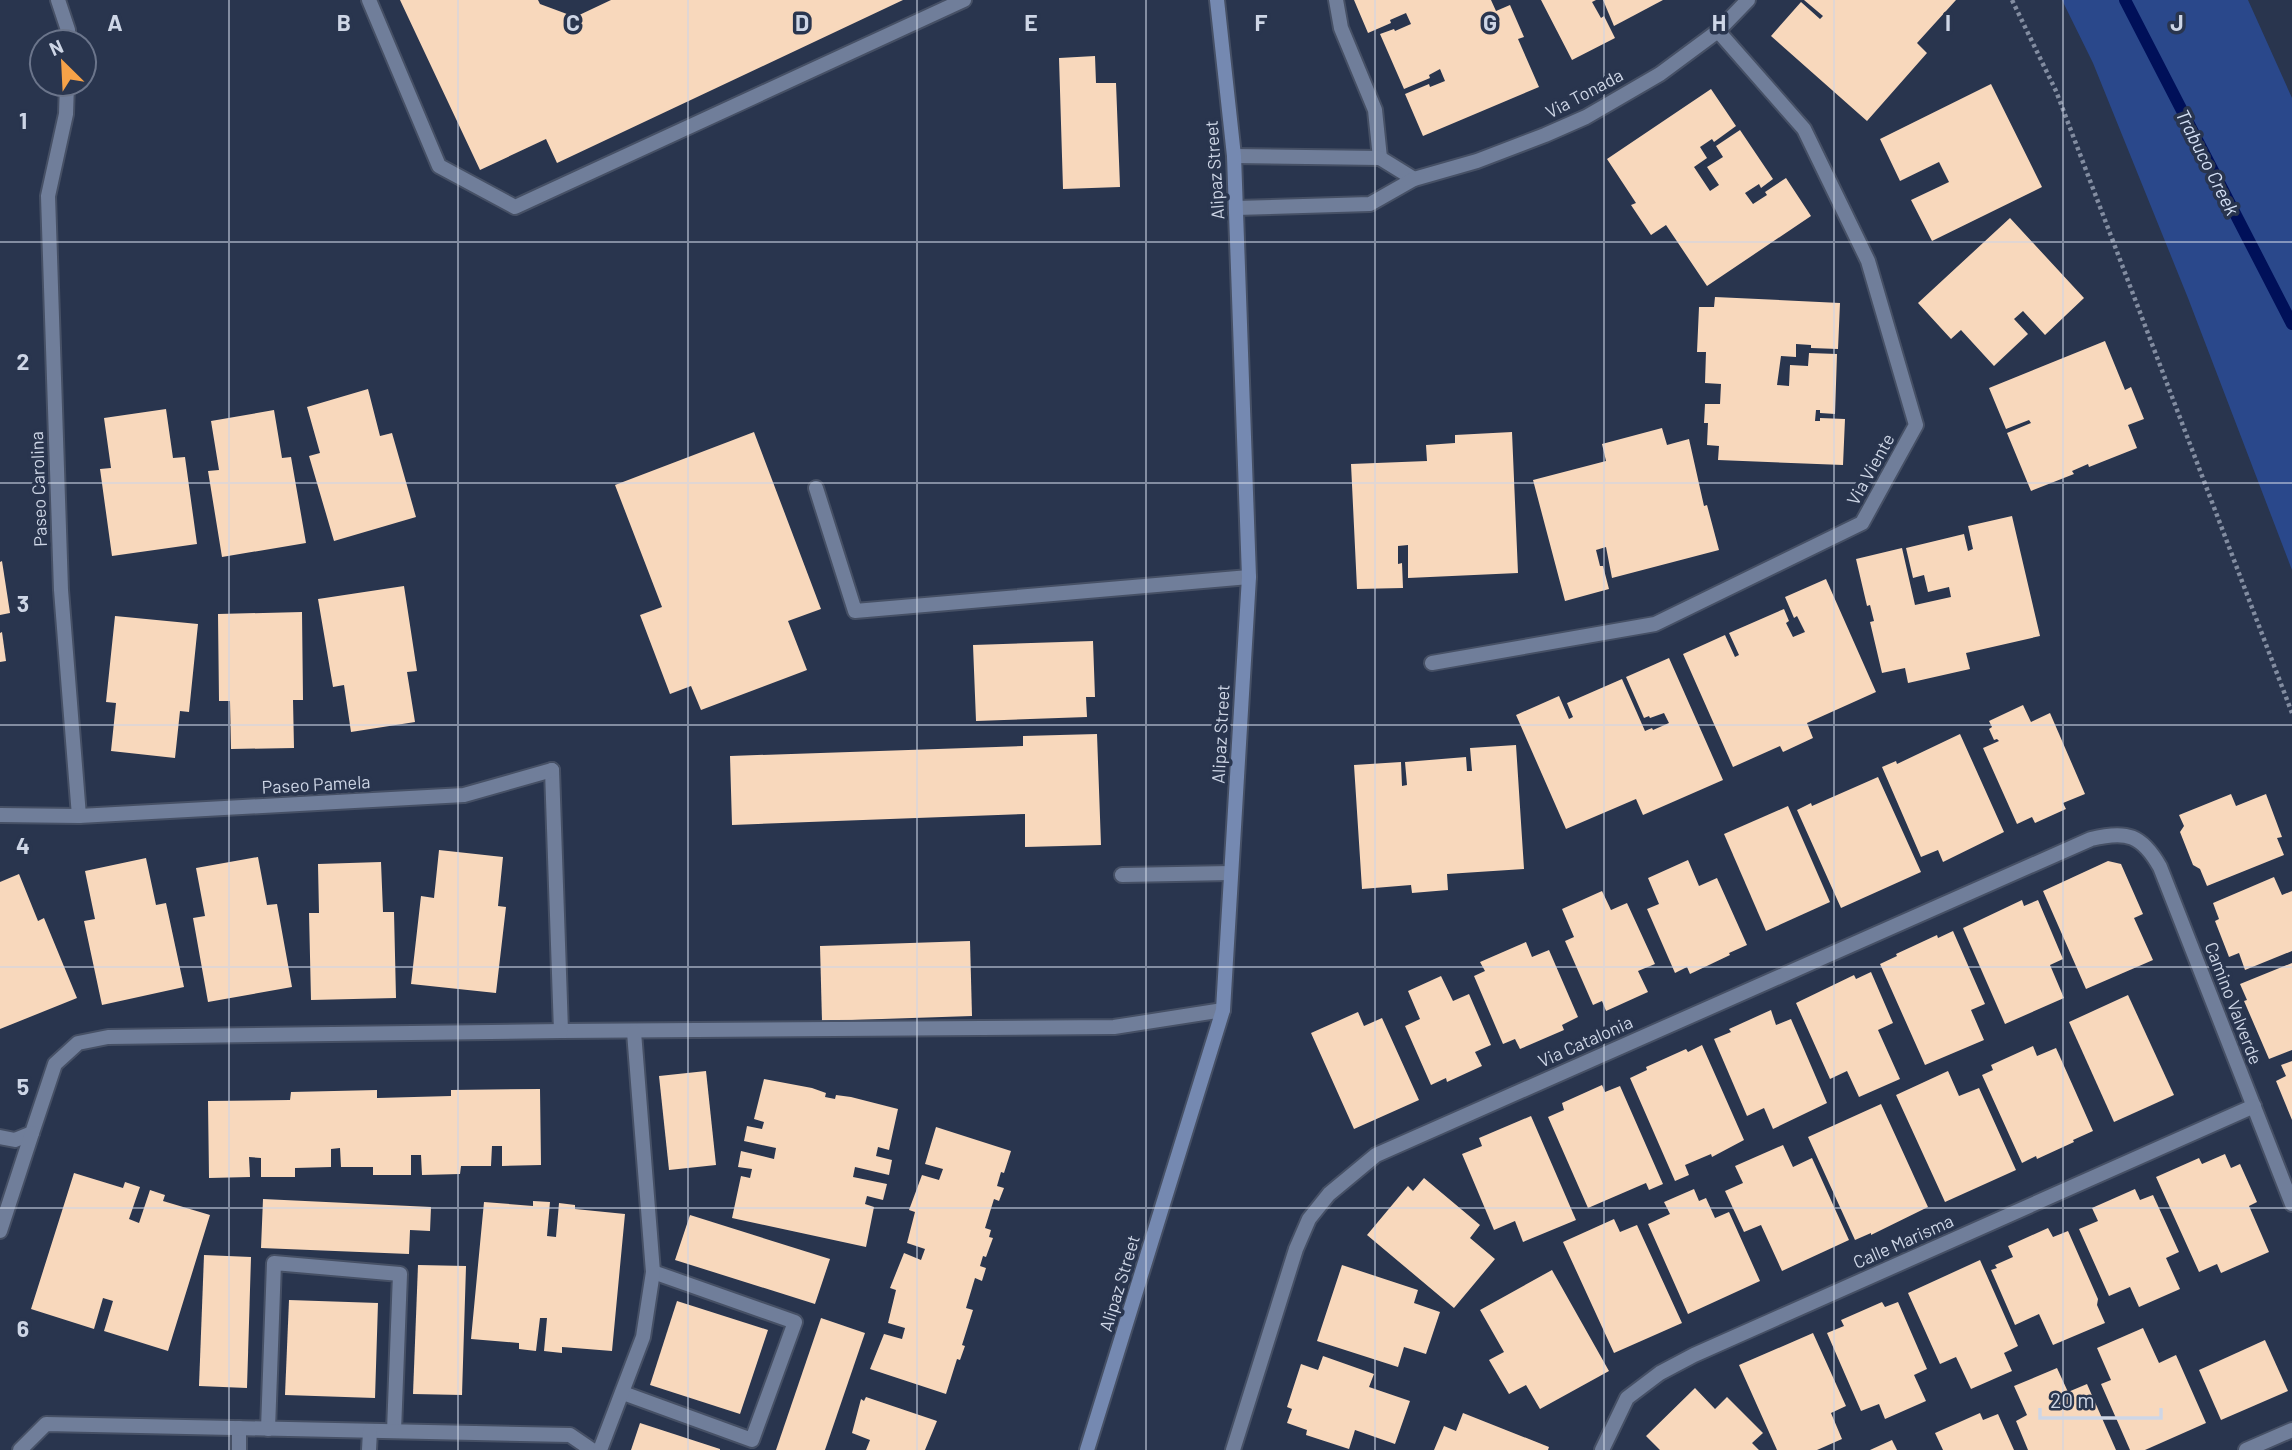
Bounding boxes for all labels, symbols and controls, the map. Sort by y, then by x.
text: A [107,8,123,36]
text: B [337,8,351,36]
text: C [566,8,580,36]
text: D [795,8,809,36]
text: E [1024,8,1038,36]
text: F [1255,8,1268,36]
text: G [1483,8,1497,36]
text: H [1712,8,1726,36]
text: I [1945,8,1951,36]
text: J [2170,8,2184,36]
north arrow [28,28,98,98]
text: N [45,34,66,60]
street label: Via Tonada [1541,63,1627,123]
water label: Trabuco Creek [2171,105,2245,220]
text: 1 [19,106,27,134]
street label: Alipaz Street [1200,120,1228,220]
text: 2 [17,347,29,375]
street label: Via Viente [1841,429,1899,509]
street label: Paseo Carolina [25,431,51,547]
text: 3 [17,589,29,617]
street label: Alipaz Street [1206,684,1234,784]
street label: Paseo Pamela [261,770,371,798]
text: 4 [16,831,30,859]
street label: Camino Valverde [2201,939,2267,1067]
street label: Via Catalonia [1534,1010,1636,1072]
text: 5 [17,1072,29,1100]
street label: Calle Marisma [1849,1209,1957,1273]
street label: Alipaz Street [1094,1232,1144,1334]
text: 6 [17,1314,29,1342]
scale bar [2040,1376,2161,1420]
text: 20 m [2050,1387,2095,1412]

